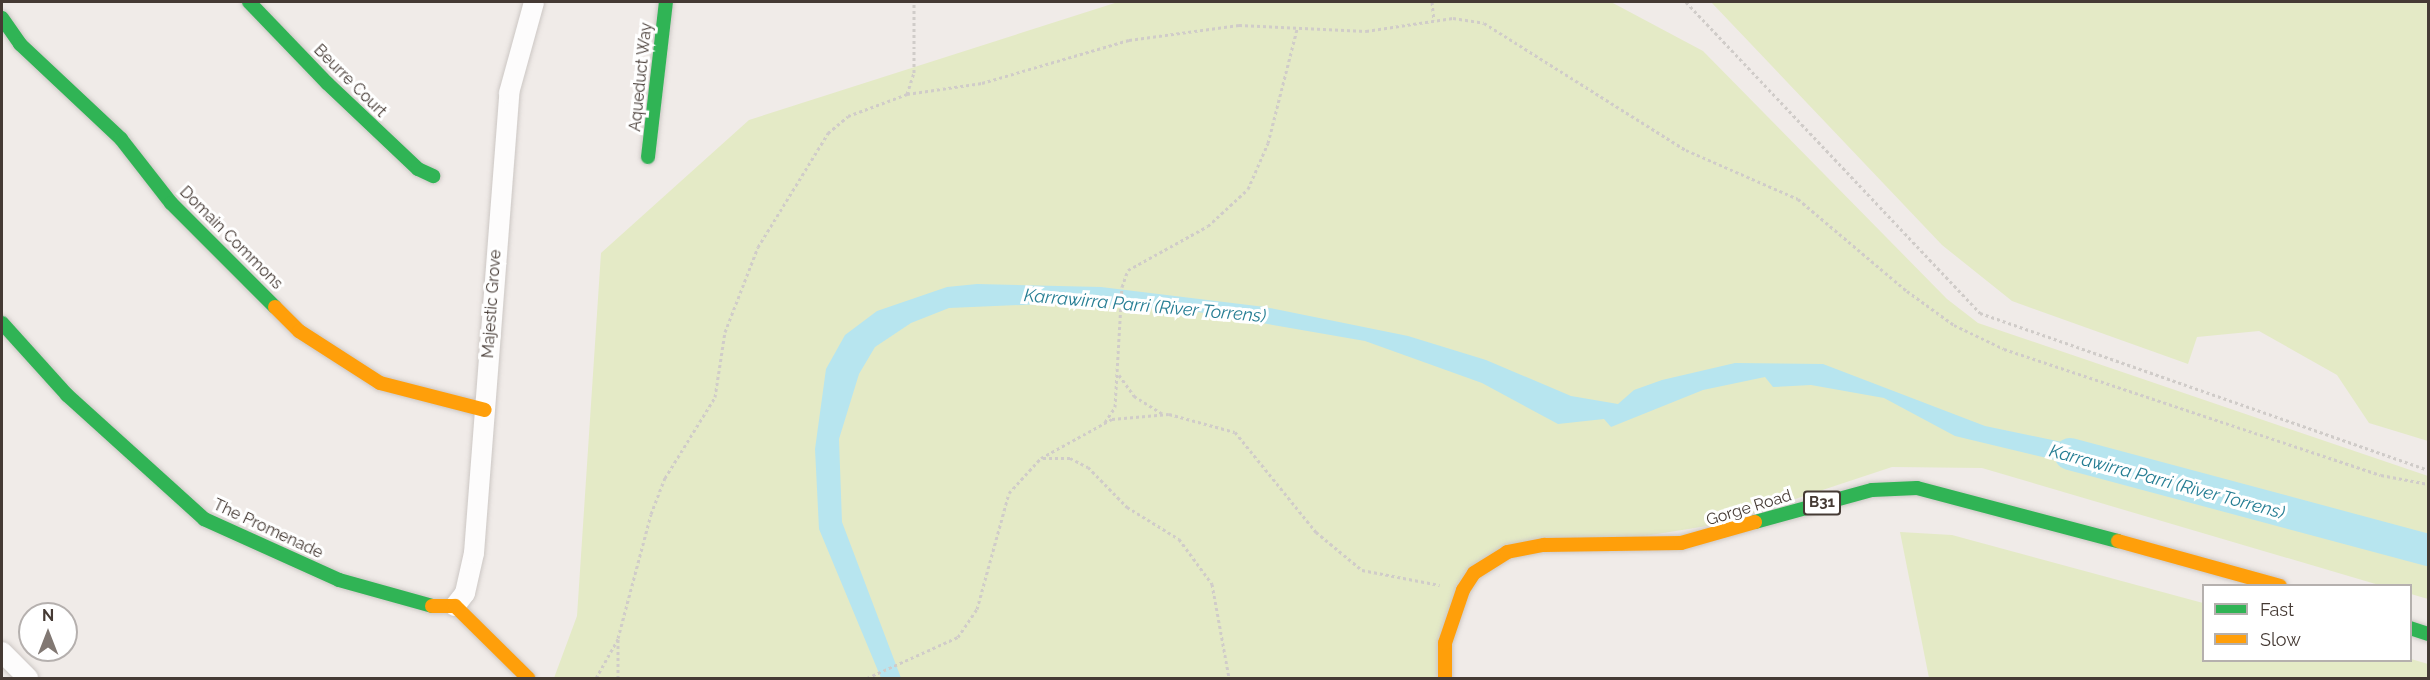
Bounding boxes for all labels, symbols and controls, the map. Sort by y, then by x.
street label: Aqueduct Way [626,21,656,133]
street label: Beurre Court [310,41,390,121]
street label: Domain Commons [176,183,286,293]
street label: Majestic Grove [479,249,505,359]
water label: Karrawirra Parri (River Torrens) [1023,285,1267,327]
water label: Karrawirra Parri (River Torrens) [2047,440,2287,524]
street label: Gorge Road [1704,486,1794,530]
road number: B31 [1802,491,1842,515]
street label: The Promenade [210,495,326,563]
legend [2202,584,2412,662]
text: Fast [2260,599,2294,620]
north arrow [18,602,78,662]
text: N [42,606,54,625]
text: Slow [2260,629,2301,650]

